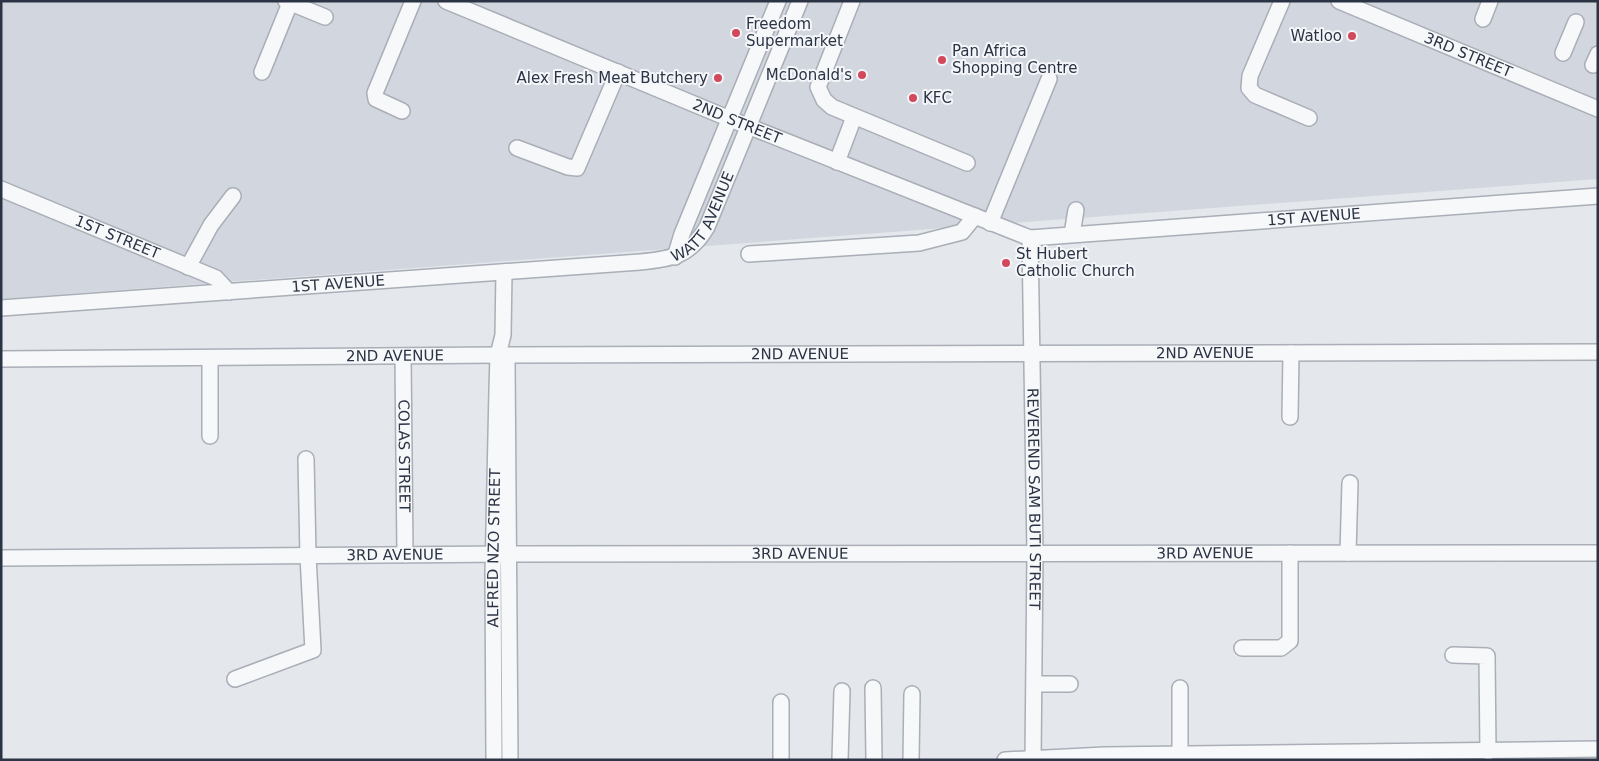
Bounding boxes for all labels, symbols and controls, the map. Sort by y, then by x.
place label: Freedom Supermarket [746,15,843,50]
marker: Freedom Supermarket [730,27,742,39]
place label: Watloo [1291,27,1342,45]
street label: 3RD STREET [1422,29,1516,82]
marker: Watloo [1346,30,1358,42]
place label: Pan Africa Shopping Centre [952,42,1077,77]
marker: Pan Africa Shopping Centre [936,54,948,66]
place label: McDonald's [766,66,852,84]
place label: Alex Fresh Meat Butchery [517,69,708,87]
marker: McDonald's [856,69,868,81]
marker: Alex Fresh Meat Butchery [712,72,724,84]
place label: KFC [923,89,952,107]
marker: KFC [907,92,919,104]
street label: 2ND STREET [690,95,785,148]
street label: WATT AVENUE [668,169,738,266]
street label: 1ST AVENUE [1267,205,1361,229]
street label: 1ST STREET [72,212,163,263]
place label: St Hubert Catholic Church [1016,245,1135,280]
marker: St Hubert Catholic Church [1000,257,1012,269]
street label: 1ST AVENUE [291,271,386,296]
street label: 2ND AVENUE [1156,344,1254,362]
street label: 2ND AVENUE [751,345,849,363]
street label: 2ND AVENUE [346,346,444,365]
street label: REVEREND SAM BUTI STREET [1023,388,1044,611]
street label: COLAS STREET [394,399,414,513]
street label: ALFRED NZO STREET [484,468,504,628]
street label: 3RD AVENUE [1156,544,1254,562]
street label: 3RD AVENUE [751,545,849,563]
street label: 3RD AVENUE [346,546,444,564]

